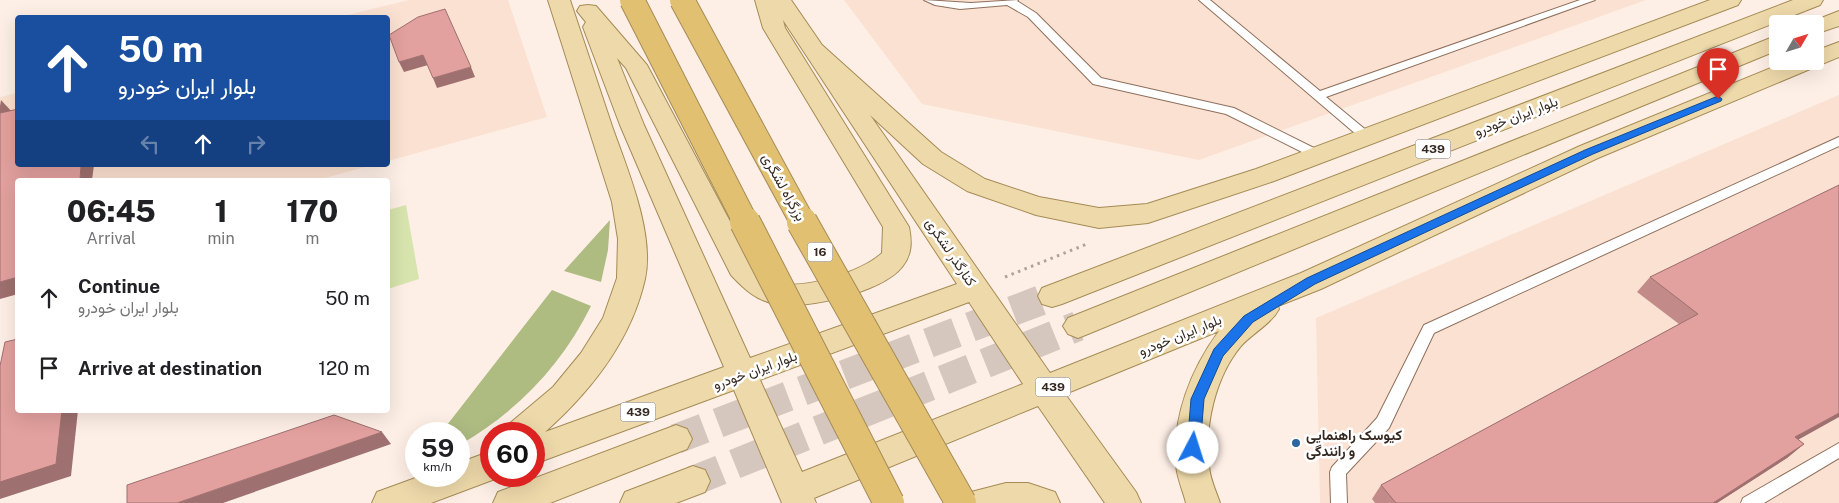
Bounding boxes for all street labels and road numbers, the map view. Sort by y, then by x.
street label: بلوار ایران خودرو [1472,93,1560,140]
road number: 439 [1416,140,1450,158]
street label: بزرگراه لشگری [758,150,809,224]
street label: کنارگذر لشگری [922,215,980,289]
road number: 16 [808,242,832,262]
street label: بلوار ایران خودرو [1136,311,1224,360]
street label: بلوار ایران خودرو [711,347,799,394]
road number: 439 [1036,378,1070,397]
road number: 439 [620,402,656,422]

